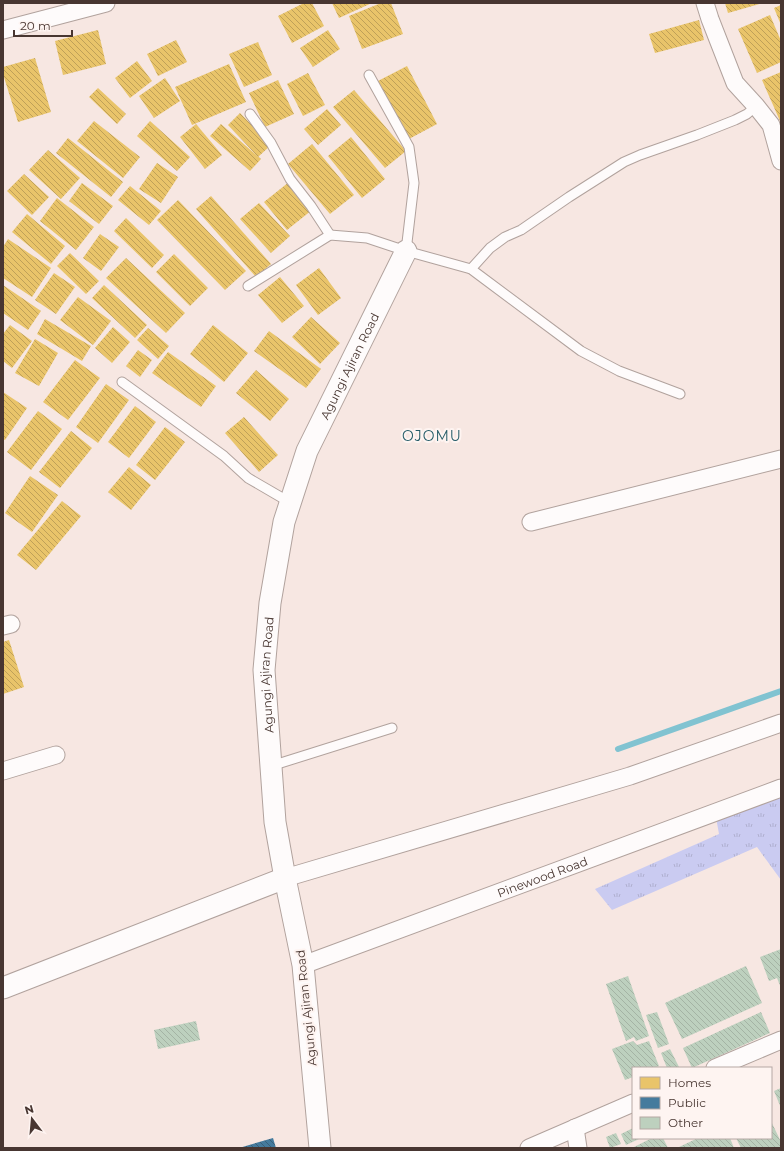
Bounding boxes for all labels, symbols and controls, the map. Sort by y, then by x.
scale bar [14,12,72,38]
text: 20 m [20,18,51,33]
street label: Agungi Ajiran Road [316,310,382,422]
district label: OJOMU [402,427,462,445]
street label: Agungi Ajiran Road [256,616,276,734]
street label: Pinewood Road [495,853,589,900]
street label: Agungi Ajiran Road [292,949,320,1067]
legend [632,1067,772,1139]
text: Homes [668,1075,711,1090]
text: Public [668,1095,706,1110]
north arrow [12,1099,52,1139]
text: N [23,1101,35,1117]
text: Other [668,1115,703,1130]

